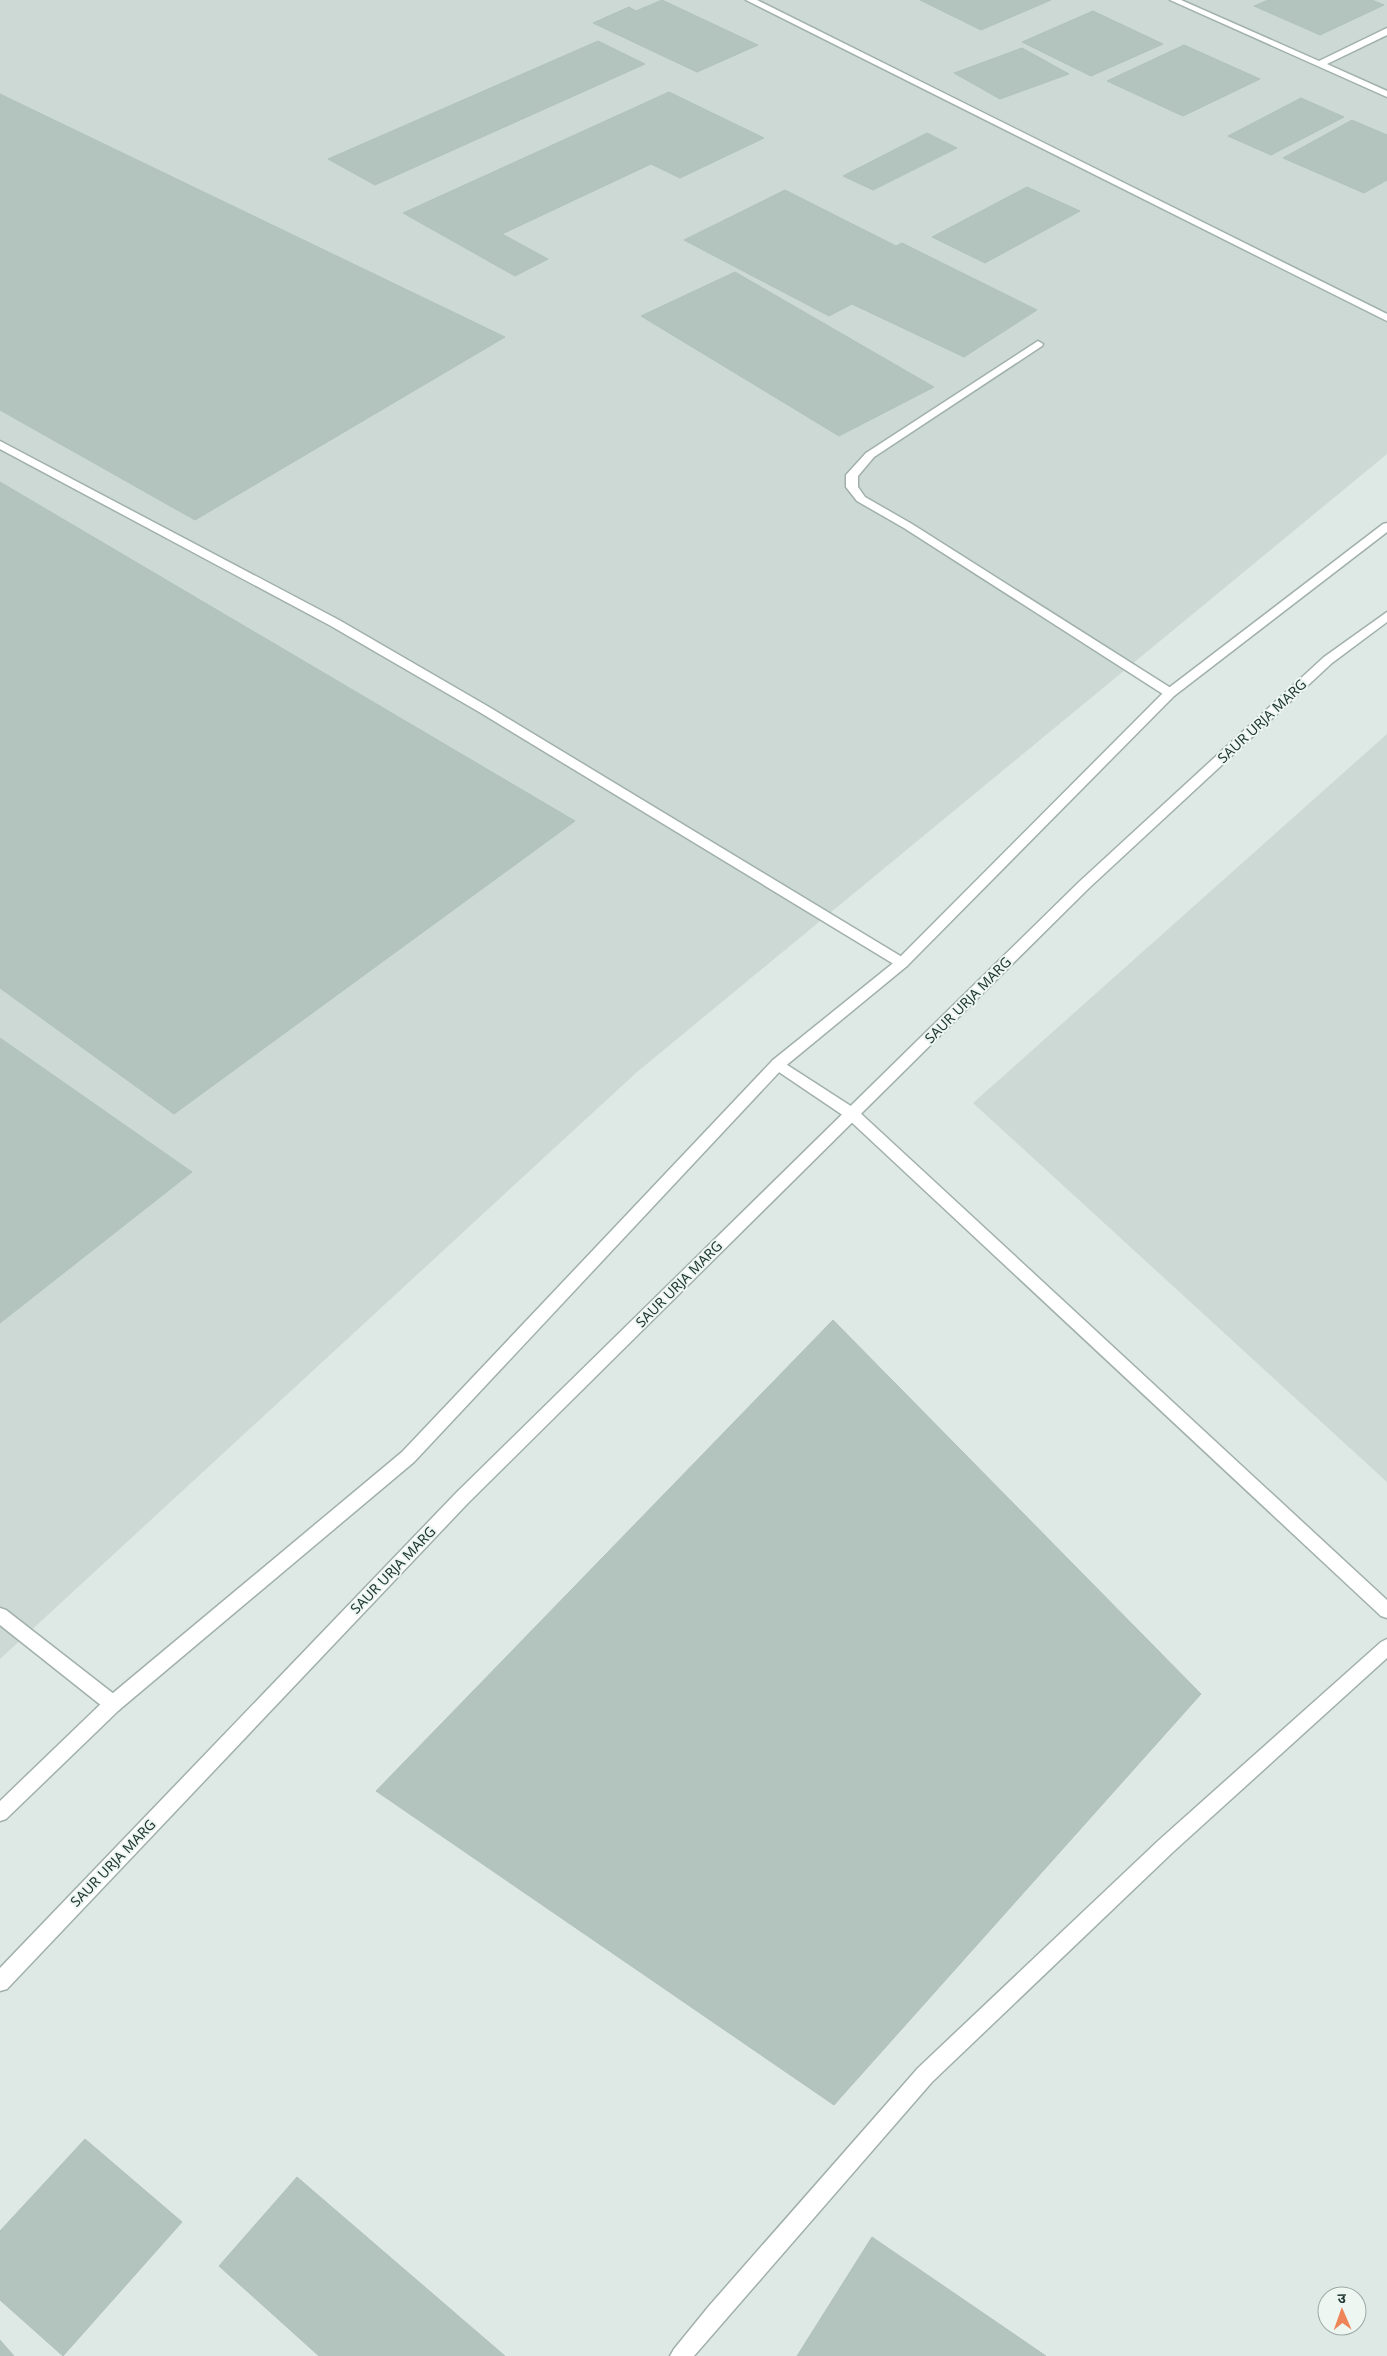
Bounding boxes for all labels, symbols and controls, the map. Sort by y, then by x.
street label: SAUR URJA MARG [1213,674,1310,767]
street label: SAUR URJA MARG [920,952,1015,1047]
street label: SAUR URJA MARG [631,1236,726,1331]
street label: SAUR URJA MARG [346,1522,439,1618]
street label: SAUR URJA MARG [66,1815,159,1911]
north arrow [1317,2286,1367,2336]
text: उ [1337,2288,1347,2307]

